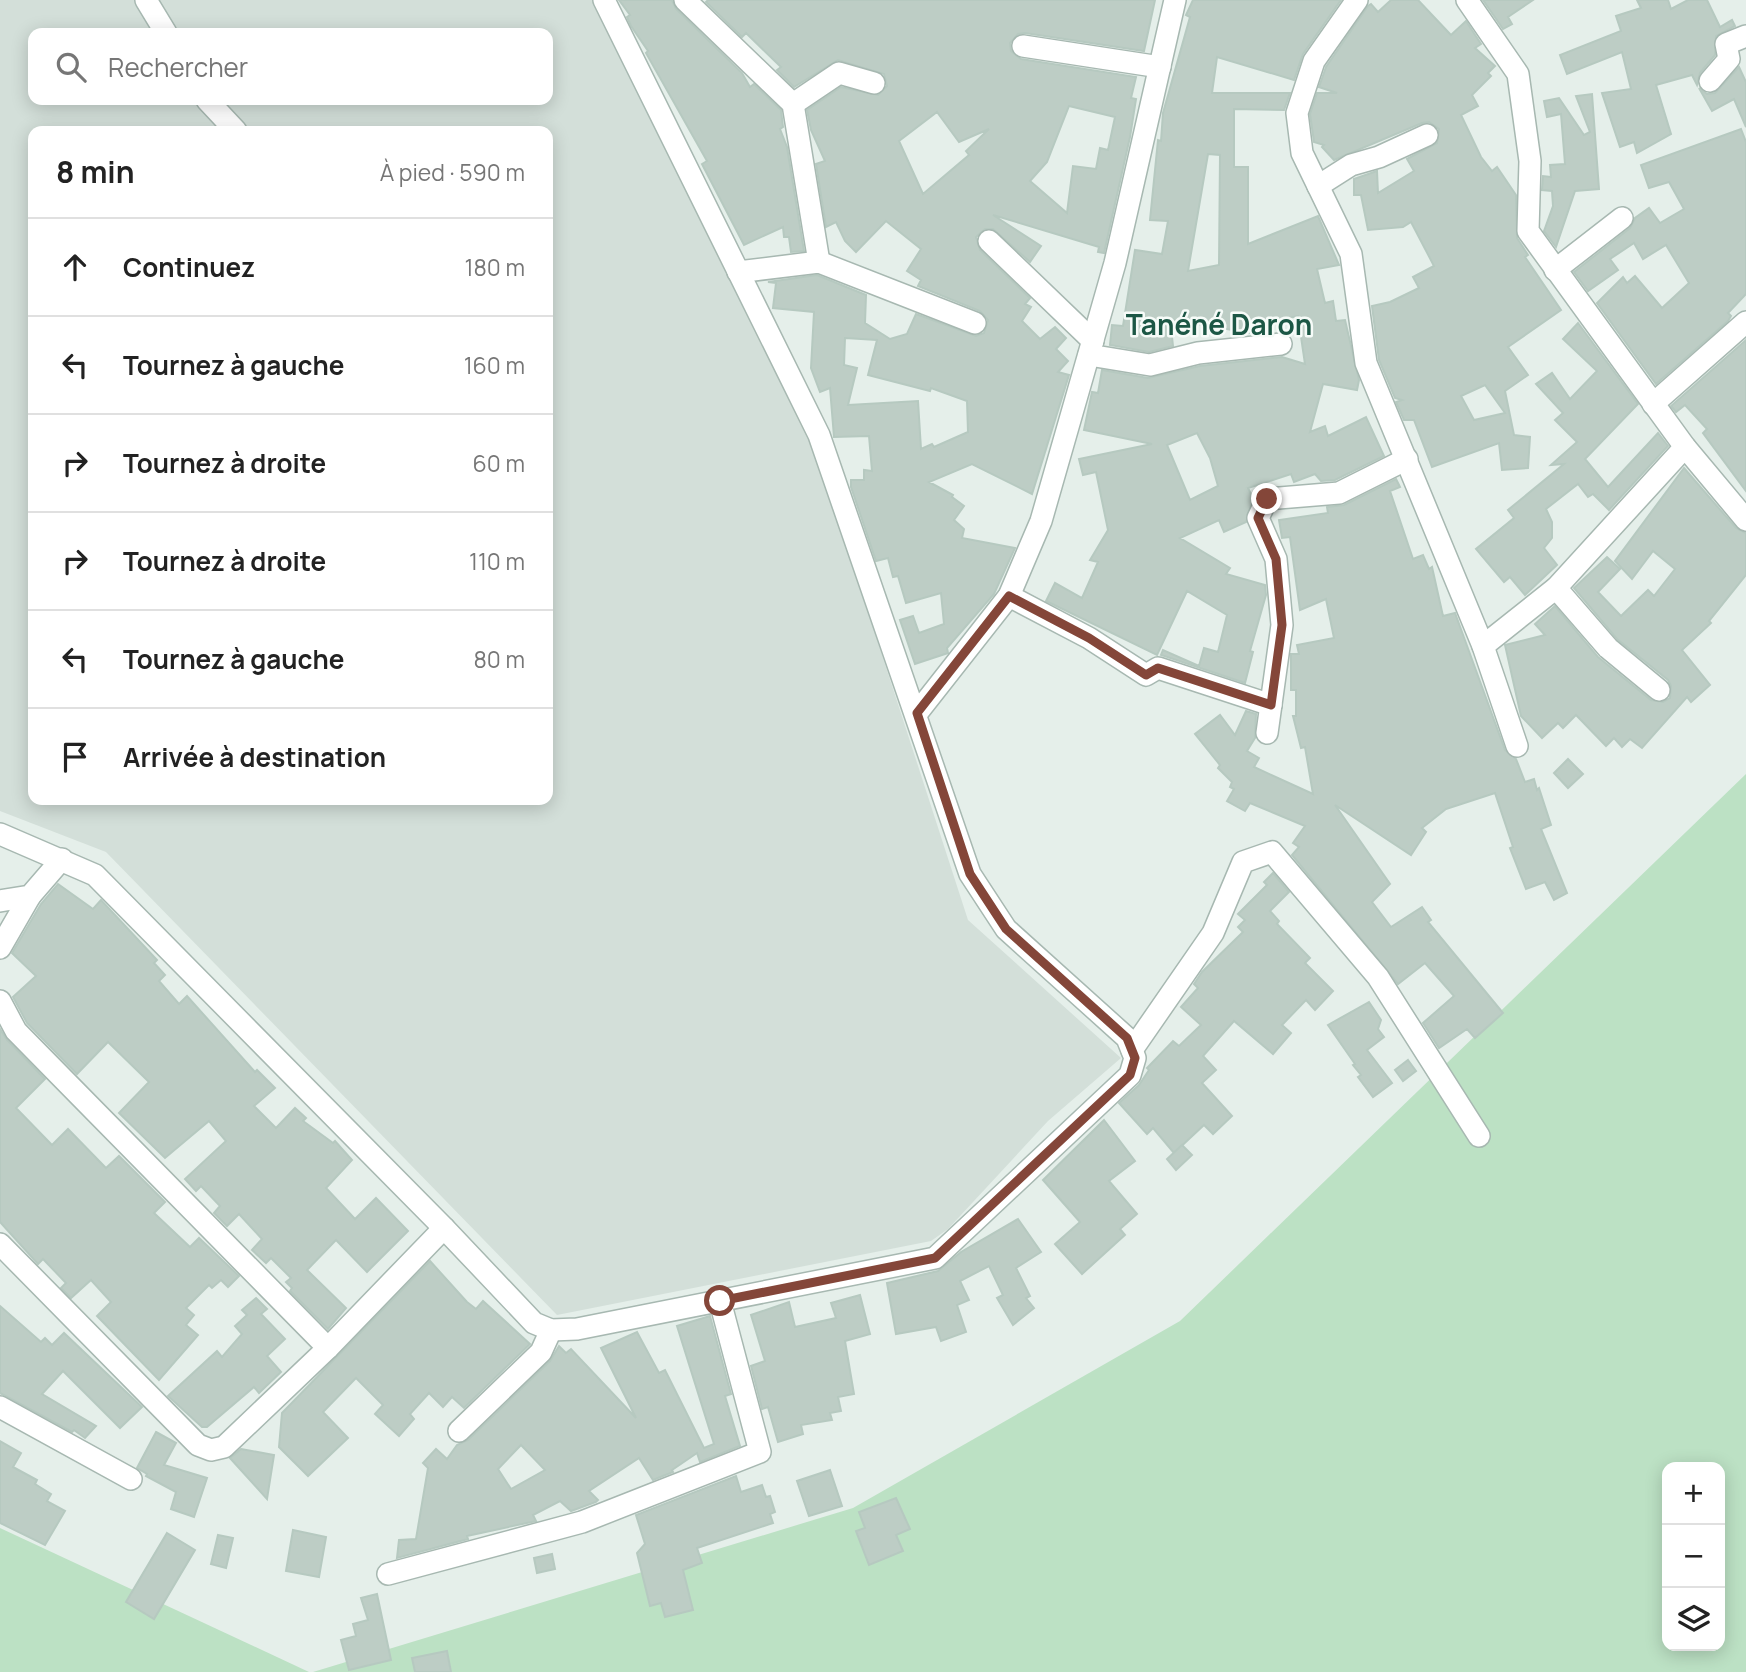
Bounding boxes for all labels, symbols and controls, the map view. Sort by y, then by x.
search box [28,28,553,105]
icon: search [52,48,90,86]
text: Rechercher [108,49,248,85]
text: 8 min [56,151,135,192]
text: À pied · 590 m [380,156,525,188]
icon: ahead [56,248,94,286]
text: Continuez [123,249,255,285]
text: 180 m [465,251,525,283]
district label: Tanéné Daron [1126,305,1312,343]
icon: left [56,346,94,384]
text: Tournez à gauche [123,347,344,383]
text: 160 m [464,349,525,381]
icon: right [56,444,94,482]
text: Tournez à droite [123,445,326,481]
text: 60 m [473,447,525,479]
route end [1251,483,1282,514]
icon: right [56,542,94,580]
text: Tournez à droite [123,543,326,579]
text: 110 m [469,545,525,577]
icon: left [56,640,94,678]
text: Tournez à gauche [123,641,344,677]
text: 80 m [474,643,525,675]
icon: arrive [56,738,94,776]
text: Arrivée à destination [123,739,386,775]
route start [704,1285,735,1316]
map controls [1662,1462,1725,1651]
button: + [1662,1462,1725,1525]
button: − [1662,1525,1725,1588]
button: layers [1662,1588,1725,1651]

